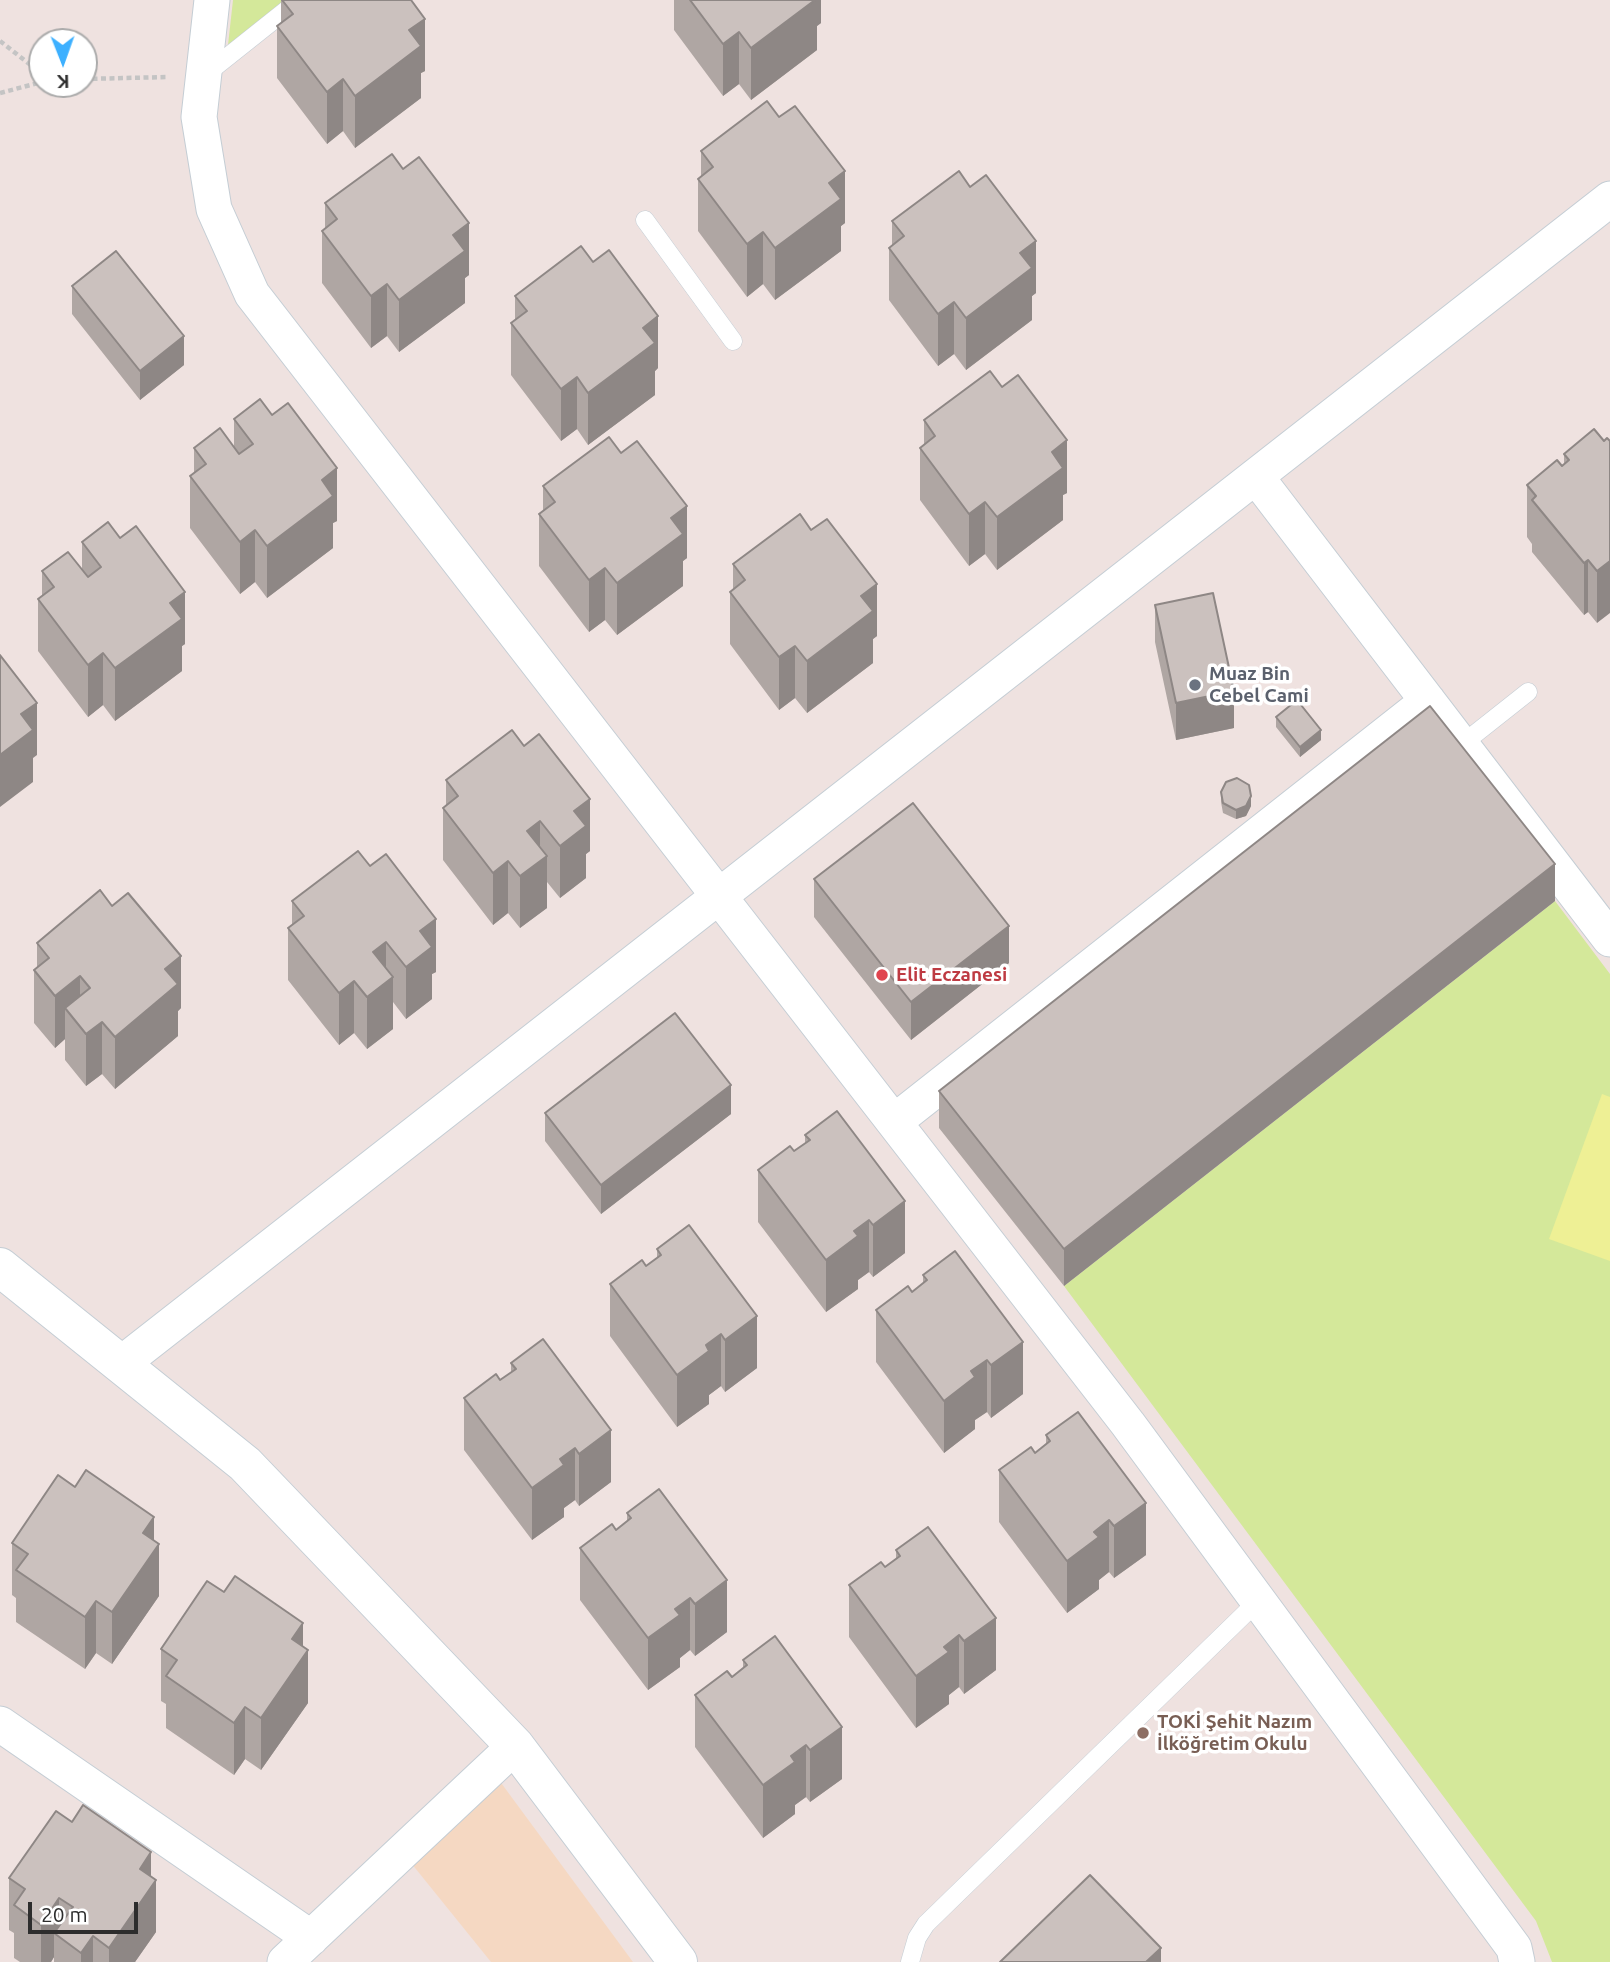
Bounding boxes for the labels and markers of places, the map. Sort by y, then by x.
place label: Muaz Bin Cebel Cami [1209,663,1309,707]
marker: Muaz Bin Cebel Cami [1187,677,1203,693]
place label: Elit Eczanesi [896,964,1007,986]
marker: Elit Eczanesi [874,967,890,983]
place label: TOKİ Şehit Nazım İlköğretim Okulu [1157,1711,1312,1755]
marker: TOKİ Şehit Nazım İlköğretim Okulu [1135,1725,1151,1741]

